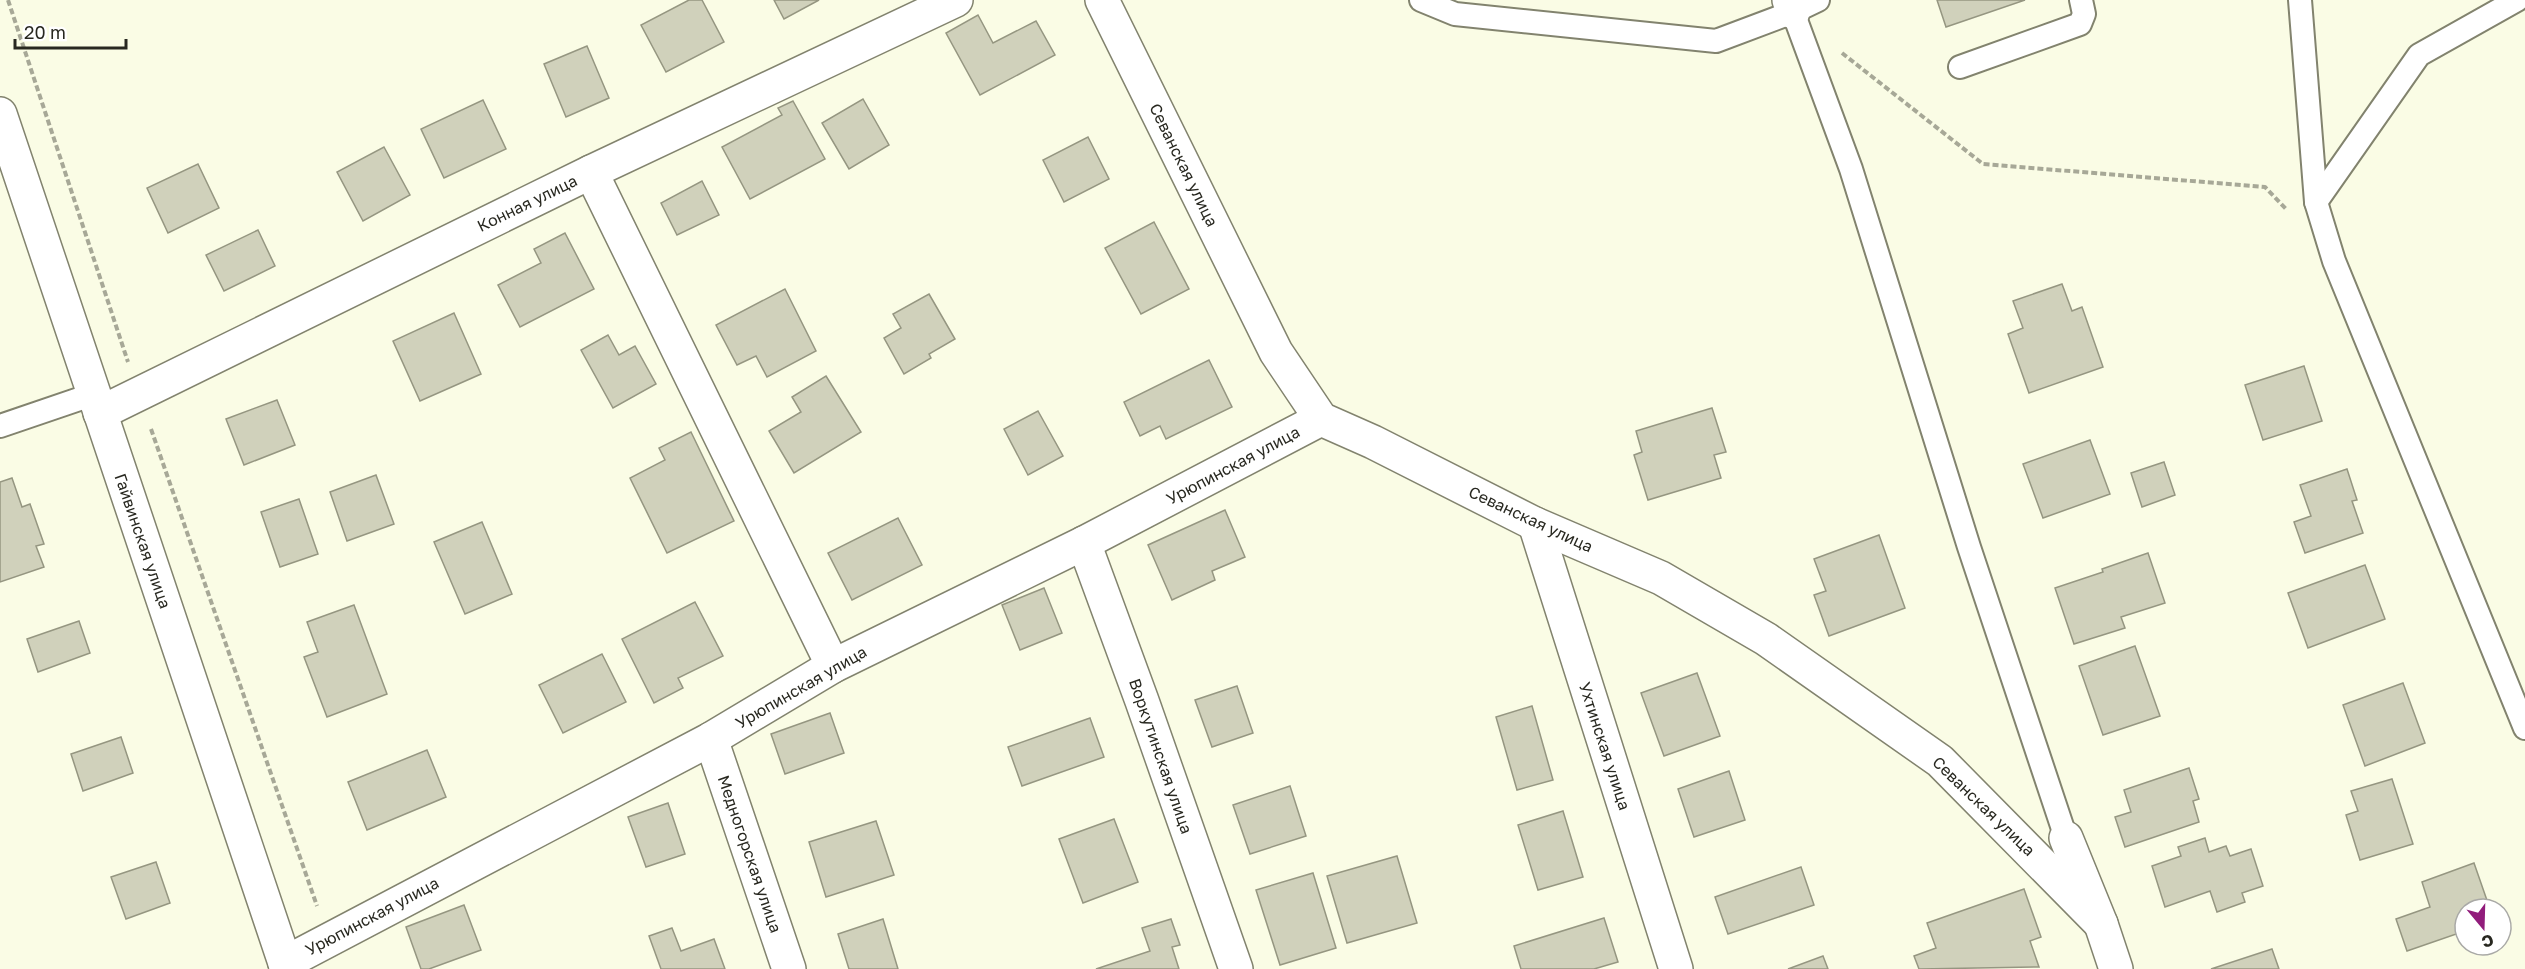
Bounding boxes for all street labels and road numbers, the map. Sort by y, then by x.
street label: Севанская улица [1145,100,1223,230]
street label: Конная улица [474,170,580,236]
street label: Урюпинская улица [1163,421,1303,509]
street label: Гайвинская улица [111,471,175,611]
street label: Севанская улица [1466,481,1596,557]
street label: Урюпинская улица [732,641,870,733]
street label: Воркутинская улица [1125,676,1197,836]
street label: Ухтинская улица [1575,679,1635,813]
street label: Севанская улица [1929,752,2039,860]
street label: Медногорская улица [714,773,786,935]
street label: Урюпинская улица [302,872,442,960]

